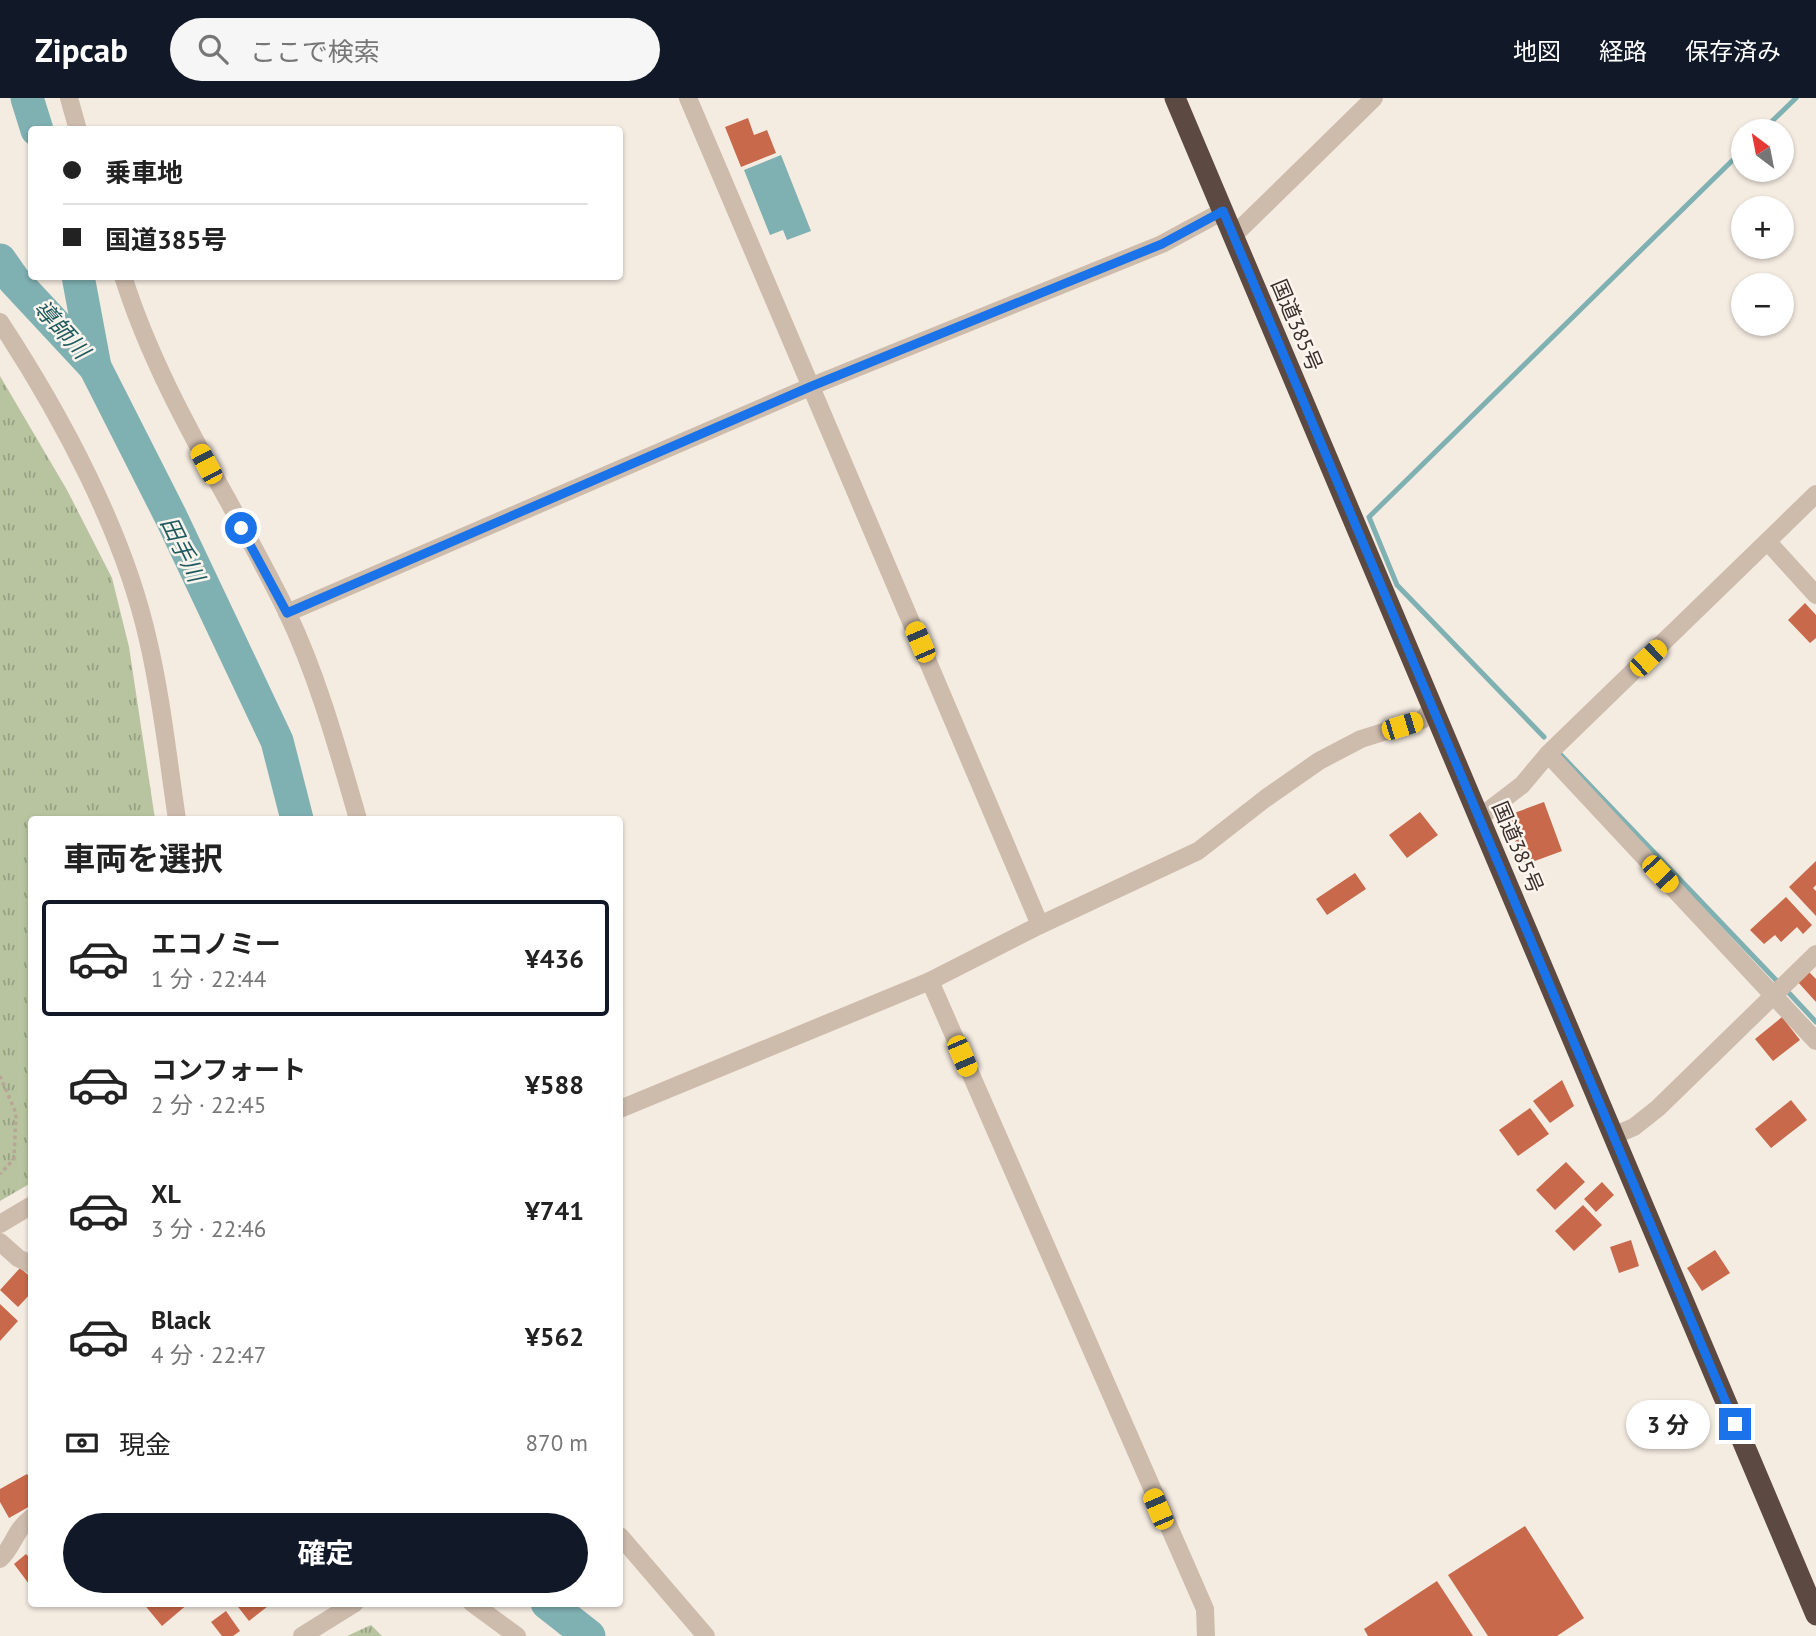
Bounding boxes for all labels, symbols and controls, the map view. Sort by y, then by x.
search box [170,18,660,81]
text: Zipcab [35,28,128,71]
icon: search [194,30,232,68]
text: ここで検索 [250,35,380,68]
text: 地図 [1513,36,1561,67]
text: 経路 [1599,36,1647,67]
text: 保存済み [1685,36,1781,67]
north arrow [1731,119,1794,182]
map controls [1731,119,1794,336]
text: 乗車地 [105,156,183,189]
button: + [1731,196,1794,259]
text: 国道385号 [105,223,227,256]
button: − [1731,273,1794,336]
street label: 国道385号 [1266,275,1328,375]
water label: 導師川 [28,294,98,367]
car [187,441,226,487]
water label: 田手川 [155,512,212,589]
route start [225,512,257,544]
car [903,619,938,665]
car [1626,636,1671,680]
car [1379,710,1426,742]
street label: 国道385号 [1487,797,1549,897]
text: 車両を選択 [63,837,223,879]
car [1638,851,1683,897]
icon: car [67,927,130,990]
text: エコノミー [151,927,281,960]
text: ¥436 [525,942,584,975]
text: 1 分 · 22:44 [151,964,266,993]
car [945,1033,980,1079]
icon: car [67,1053,130,1116]
text: コンフォート [151,1053,306,1086]
text: ¥588 [525,1068,584,1101]
text: 2 分 · 22:45 [151,1090,266,1119]
text: XL [151,1177,181,1210]
icon: car [67,1179,130,1242]
text: ¥741 [525,1194,584,1227]
text: 3 分 · 22:46 [151,1214,266,1243]
text: Black [151,1303,211,1336]
icon: car [67,1305,130,1368]
text: ¥562 [525,1320,584,1353]
text: 4 分 · 22:47 [151,1340,266,1369]
callout: 3 分 [1626,1400,1710,1448]
route end [1719,1408,1751,1440]
text: 3 分 [1647,1410,1689,1439]
icon: cash [63,1424,101,1462]
text: 現金 [119,1428,171,1461]
text: 870 m [526,1428,588,1457]
car [1141,1486,1176,1532]
button: 確定 [63,1513,588,1593]

